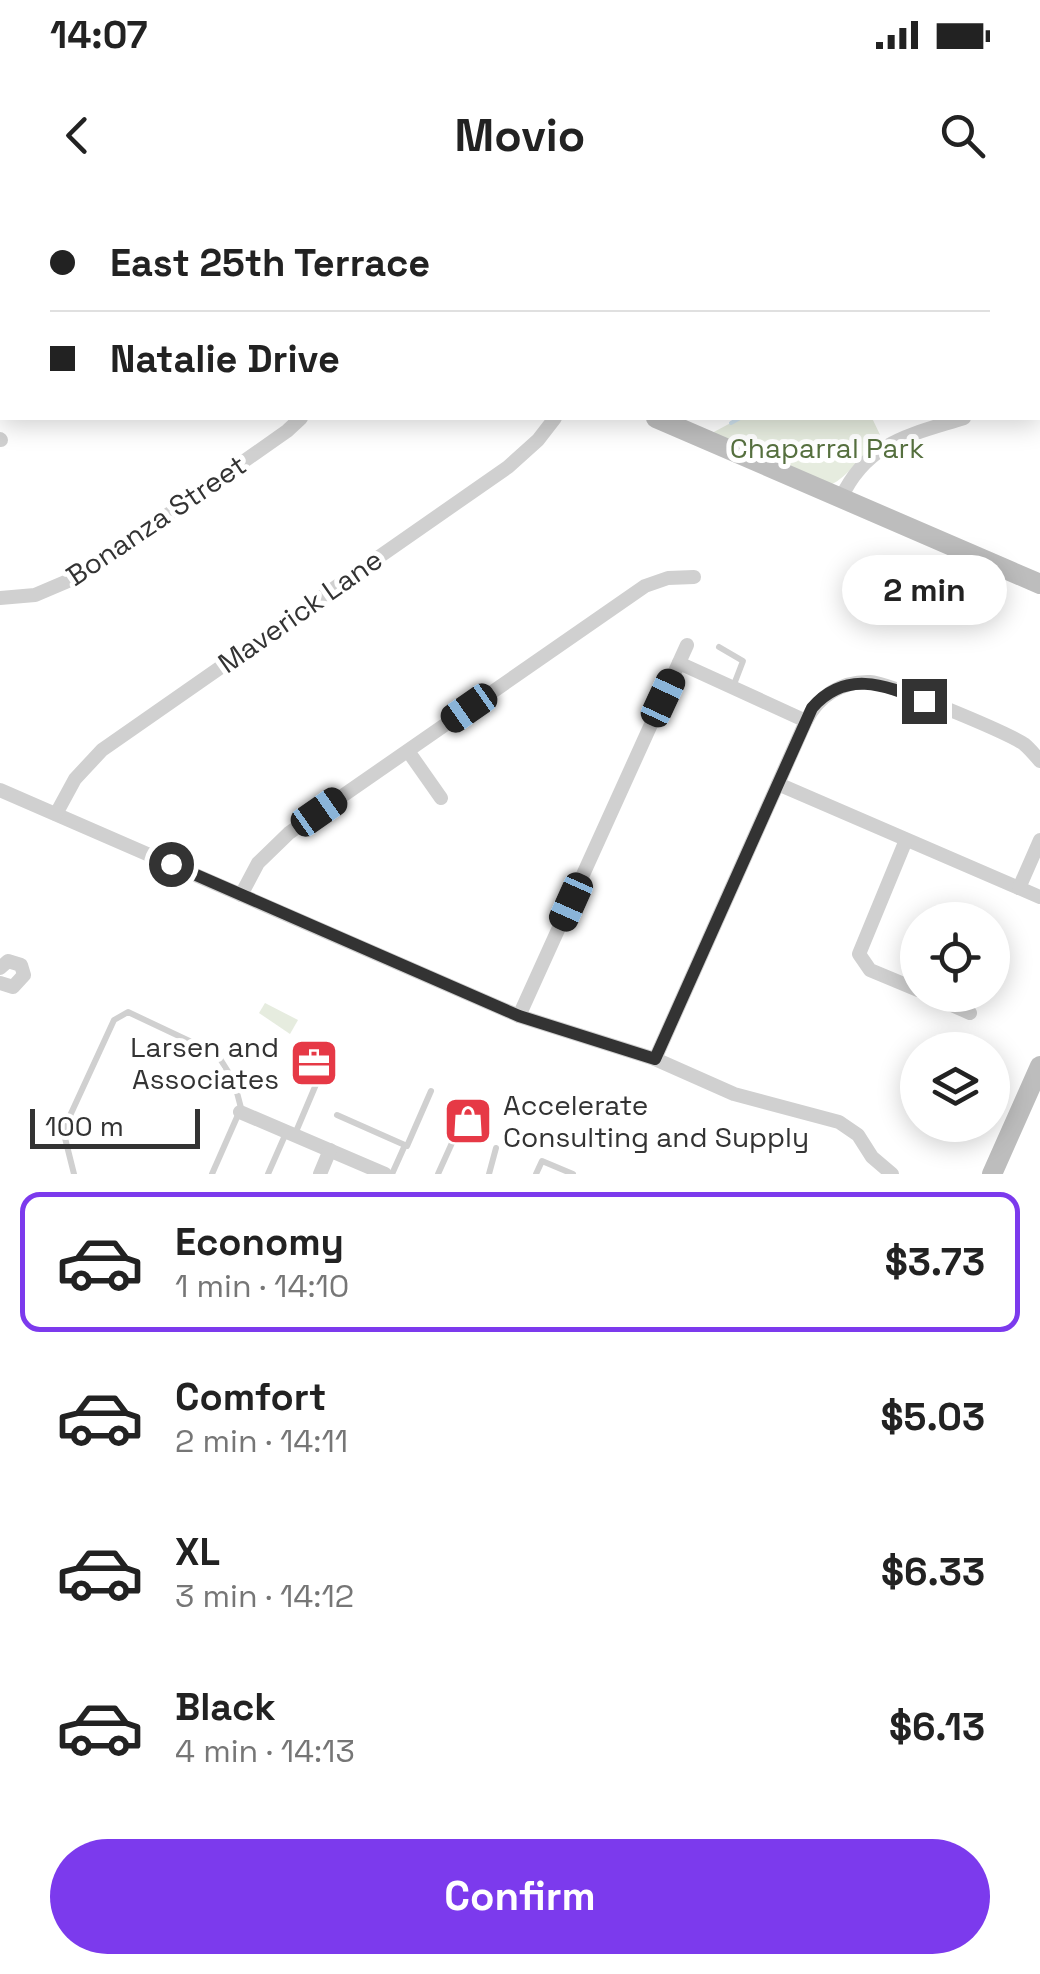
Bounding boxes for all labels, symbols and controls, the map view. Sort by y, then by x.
text: 14:07 [50,11,148,59]
text: Movio [455,107,585,164]
icon: back [50,108,105,163]
icon: search [935,108,990,163]
text: East 25th Terrace [110,239,430,287]
text: Natalie Drive [110,335,340,383]
park label: Chaparral Park [730,430,924,466]
street label: Bonanza Street [59,446,253,594]
street label: Maverick Lane [211,541,389,681]
callout: 2 min [842,556,1006,626]
text: 2 min [883,570,966,610]
car [637,664,689,732]
car [436,679,502,737]
route end [902,679,947,724]
car [286,783,352,841]
route start [149,842,194,887]
car [545,868,597,936]
map controls [900,902,1010,1142]
button: locate [900,902,1010,1012]
place label: Larsen and Associates [130,1029,279,1097]
button: layers [900,1032,1010,1142]
office icon: Larsen and Associates [288,1037,340,1089]
place label: Accelerate Consulting and Supply [503,1087,809,1155]
shop icon: Accelerate Consulting and Supply [442,1095,494,1147]
scale bar [30,1104,200,1148]
text: 100 m [45,1108,124,1144]
icon: car [55,1217,145,1307]
text: Economy [175,1218,344,1266]
text: $3.73 [885,1238,985,1286]
text: 1 min · 14:10 [175,1266,349,1306]
icon: car [55,1372,145,1462]
text: Comfort [175,1373,326,1421]
text: $5.03 [881,1393,985,1441]
text: 2 min · 14:11 [175,1421,348,1461]
icon: car [55,1527,145,1617]
text: XL [175,1528,220,1576]
text: $6.33 [881,1548,985,1596]
text: 3 min · 14:12 [175,1576,354,1616]
icon: car [55,1682,145,1772]
text: Black [175,1683,276,1731]
text: $6.13 [889,1703,985,1751]
text: 4 min · 14:13 [175,1731,355,1771]
button: Confirm [50,1839,990,1954]

